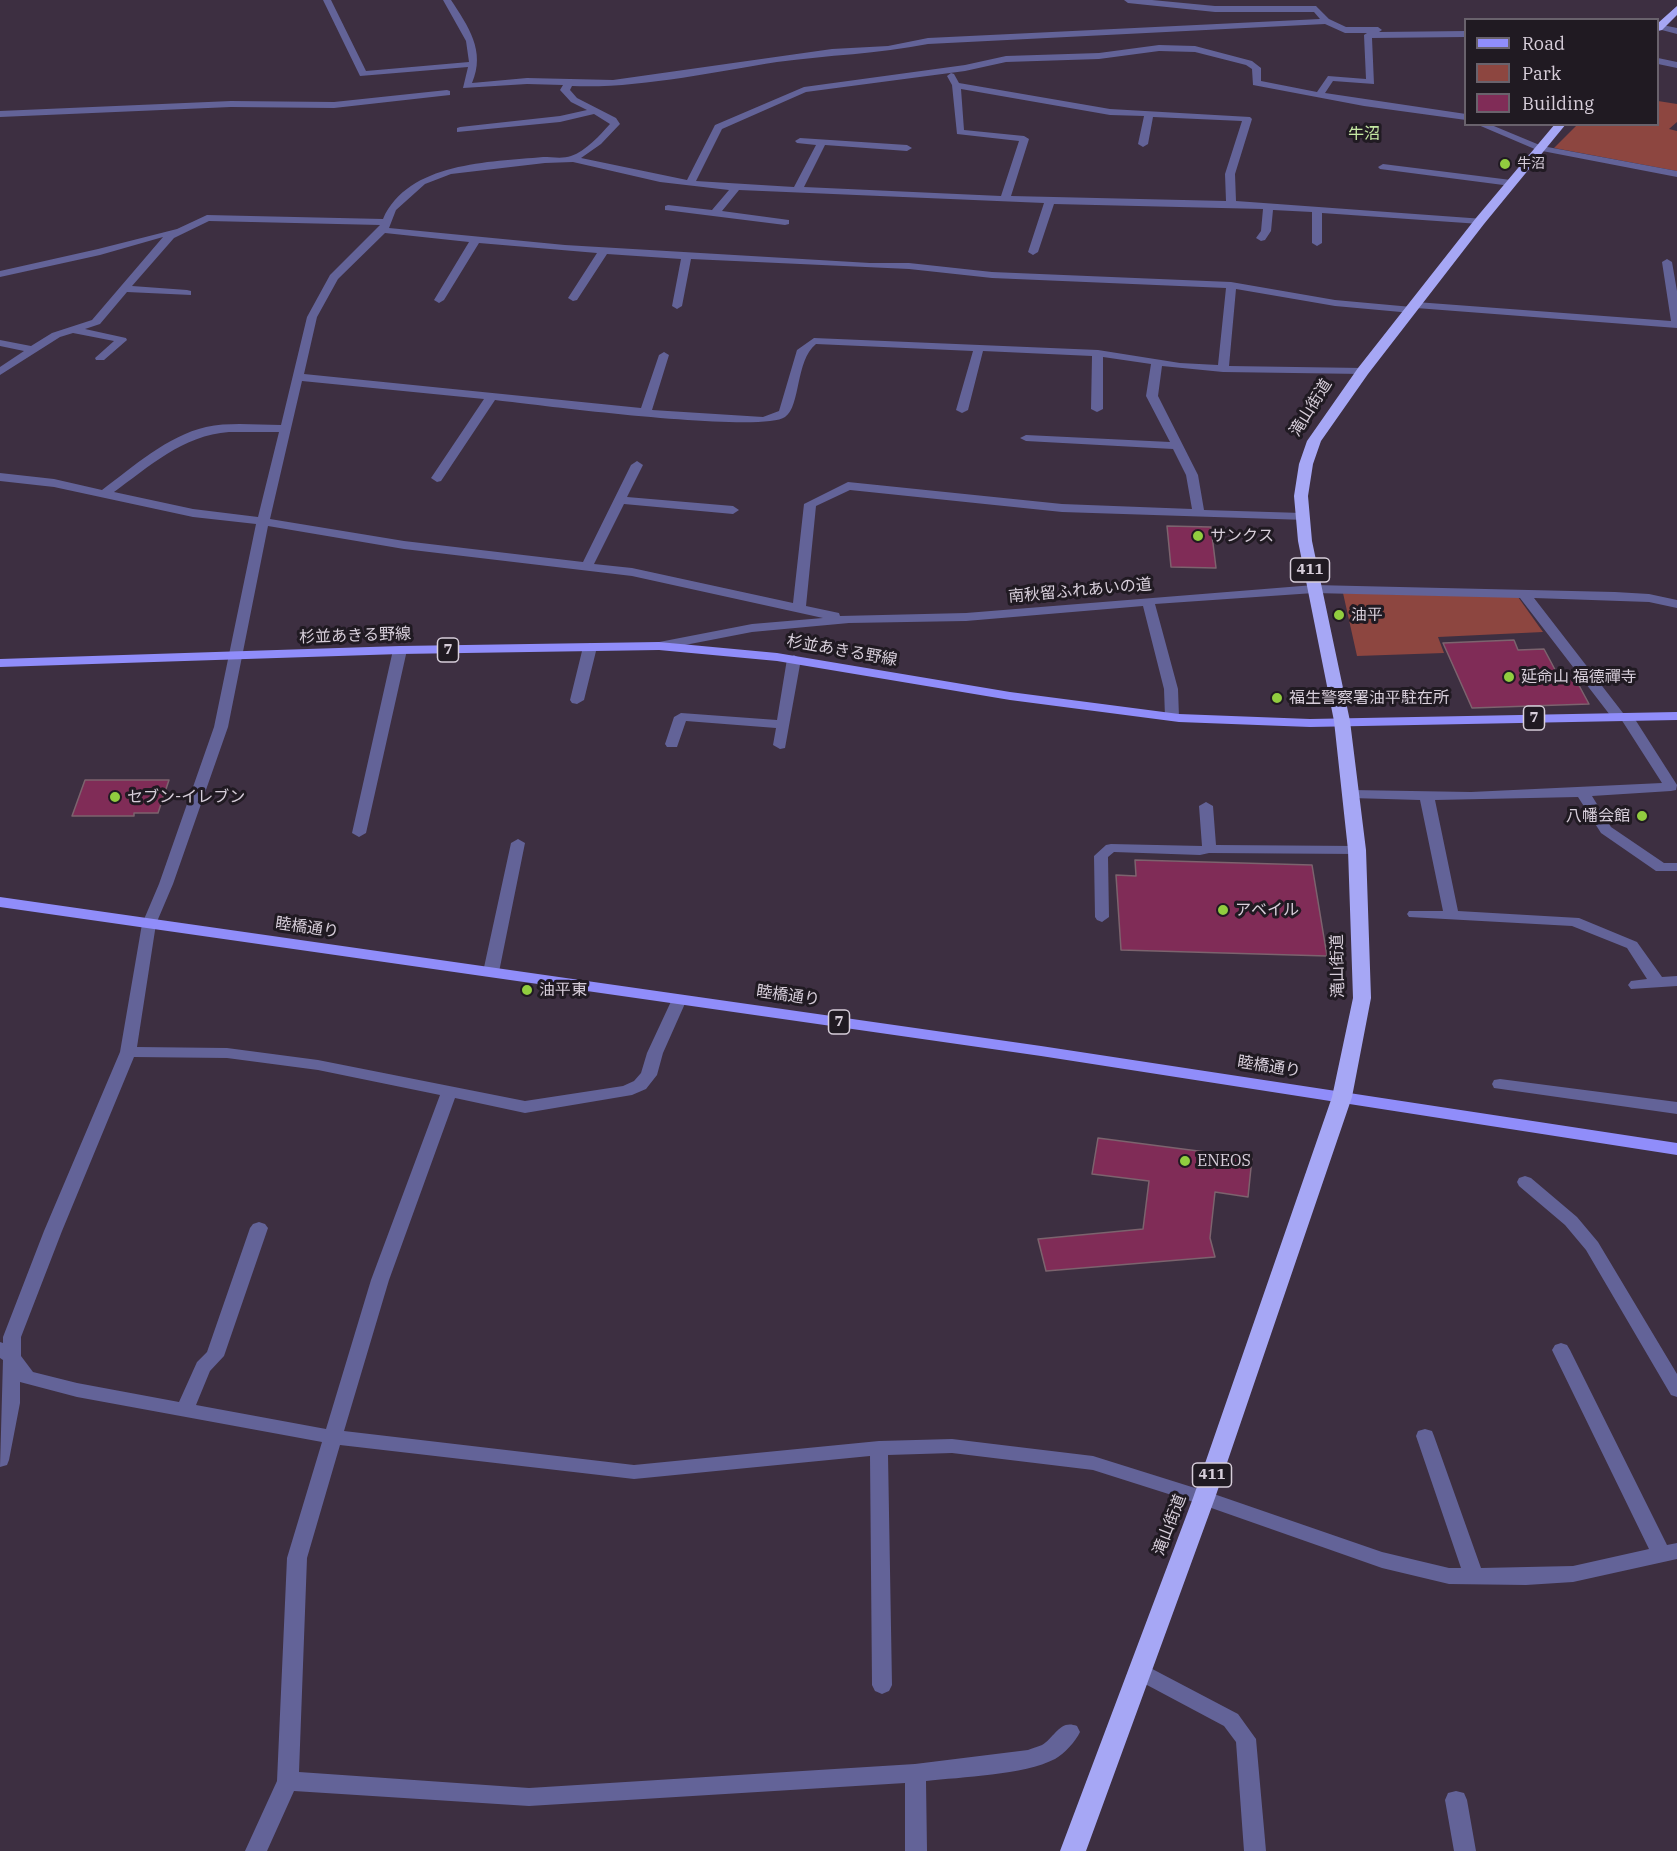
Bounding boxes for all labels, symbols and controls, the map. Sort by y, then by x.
legend [1464,18,1659,126]
text: Road [1522,32,1565,55]
text: Park [1522,62,1561,85]
text: Building [1522,92,1594,115]
district label: 牛沼 [1348,124,1380,144]
place label: 牛沼 [1517,156,1545,172]
marker: 牛沼 [1498,157,1512,171]
street label: 滝山街道 [1286,376,1336,440]
place label: サンクス [1210,526,1274,546]
marker: サンクス [1191,529,1205,543]
road number: 411 [1290,558,1330,582]
street label: 南秋留ふれあいの道 [1007,575,1153,607]
place label: 油平 [1351,605,1383,625]
marker: 油平 [1332,608,1346,622]
street label: 杉並あきる野線 [299,624,411,648]
street label: 杉並あきる野線 [785,632,899,670]
road number: 7 [438,638,458,662]
place label: 延命山 福德禪寺 [1521,667,1637,687]
marker: 延命山 福德禪寺 [1502,670,1516,684]
place label: 福生警察署油平駐在所 [1289,688,1449,708]
marker: 福生警察署油平駐在所 [1270,691,1284,705]
road number: 7 [1524,706,1544,730]
place label: セブン-イレブン [127,787,245,807]
marker: セブン-イレブン [108,790,122,804]
place label: 八幡会館 [1566,806,1630,826]
marker: 八幡会館 [1635,809,1649,823]
place label: アベイル [1235,900,1299,920]
marker: アベイル [1216,903,1230,917]
street label: 睦橋通り [274,914,340,942]
street label: 滝山街道 [1328,934,1348,998]
place label: 油平東 [539,980,587,1000]
street label: 睦橋通り [755,982,821,1010]
marker: 油平東 [520,983,534,997]
road number: 7 [828,1010,850,1034]
street label: 睦橋通り [1236,1053,1302,1081]
place label: ENEOS [1197,1151,1251,1171]
marker: ENEOS [1178,1154,1192,1168]
road number: 411 [1192,1463,1232,1487]
street label: 滝山街道 [1150,1492,1190,1558]

